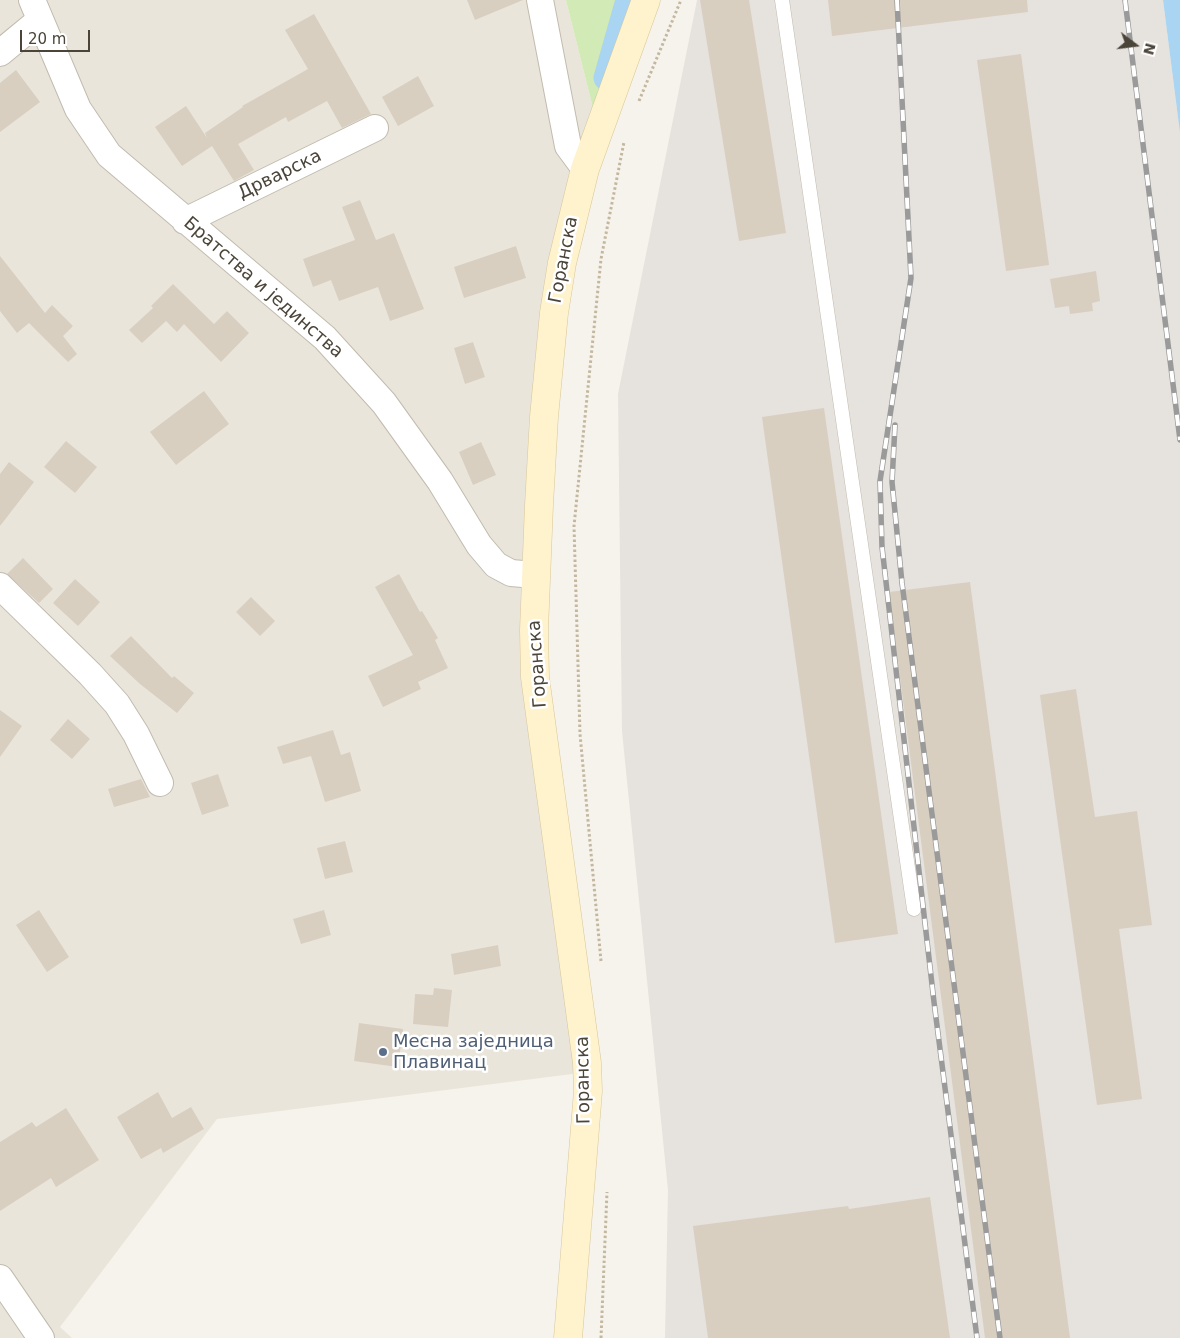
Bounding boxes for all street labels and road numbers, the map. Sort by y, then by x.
street label: Дрварска [235,145,325,205]
street label: Братства и јединства [179,213,347,363]
street label: Горанска [545,215,583,305]
street label: Горанска [524,619,552,709]
street label: Горанска [572,1036,596,1124]

